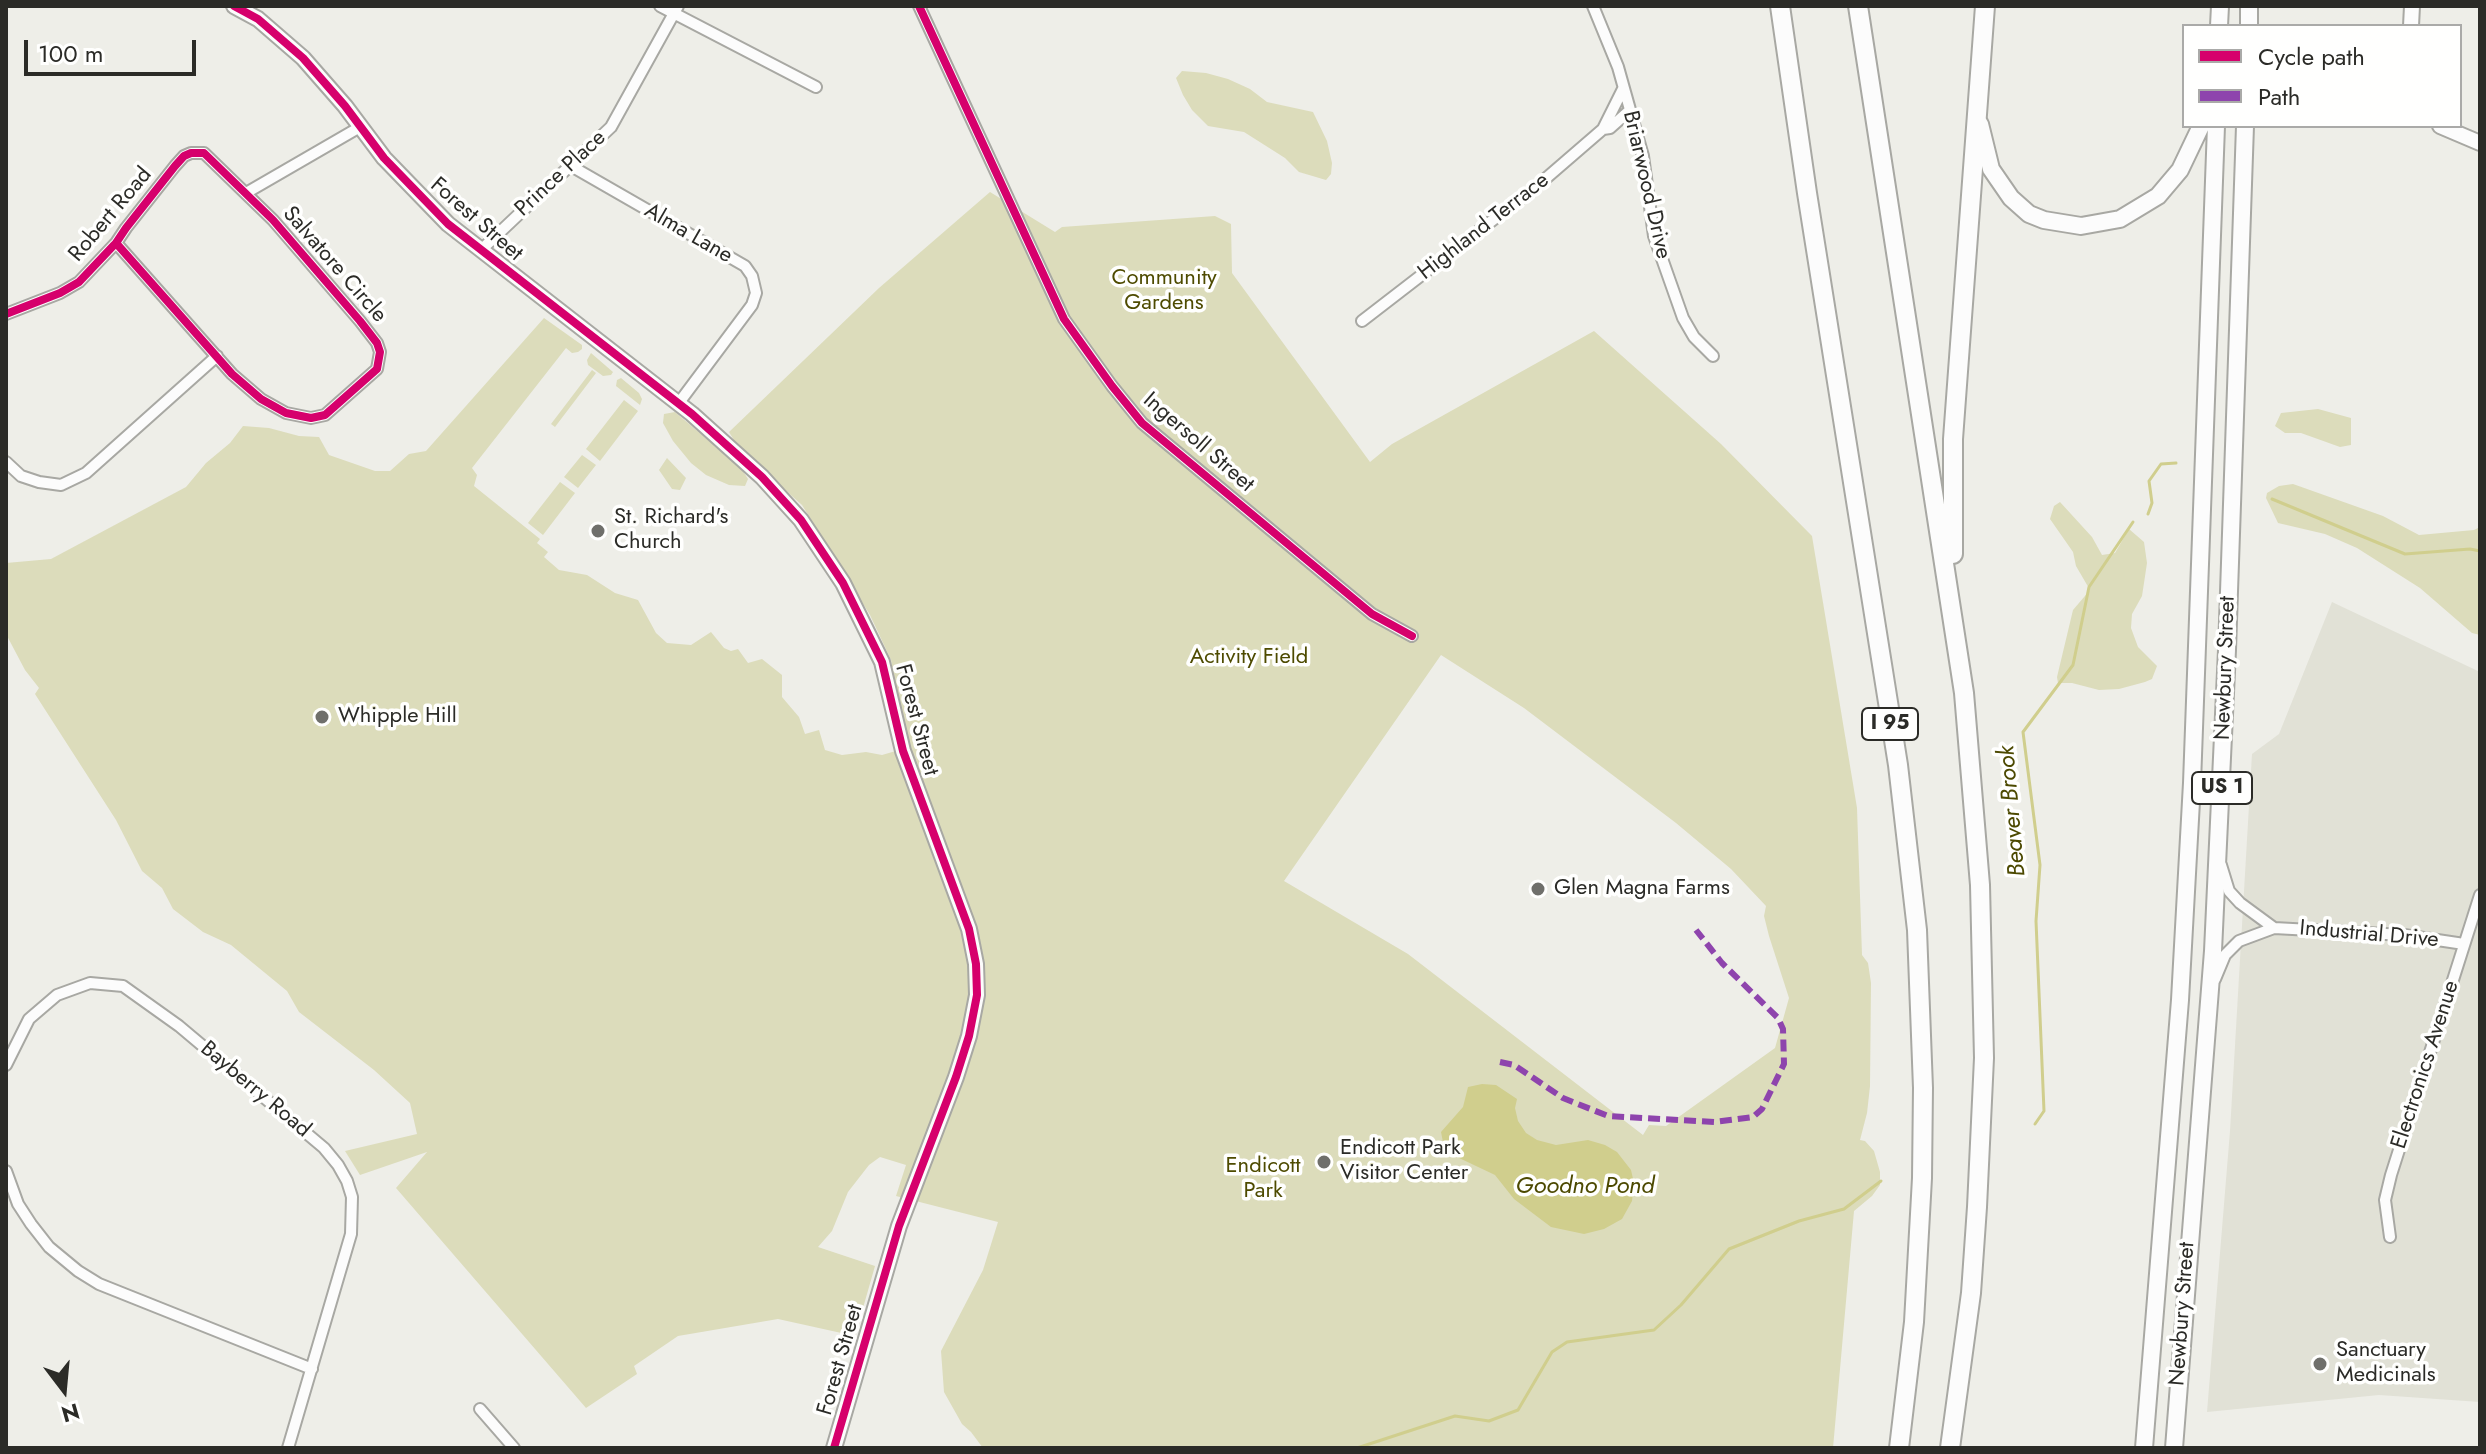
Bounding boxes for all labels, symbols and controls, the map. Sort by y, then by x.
scale bar [28,24,200,74]
legend [2182,24,2462,128]
text: 100 m [38,36,104,71]
text: Cycle path [2258,39,2365,74]
text: Path [2258,79,2300,114]
street label: Briarwood Drive [1616,108,1676,262]
street label: Prince Place [510,125,612,223]
street label: Robert Road [64,162,158,268]
street label: Highland Terrace [1413,168,1555,286]
street label: Forest Street [424,173,528,267]
street label: Alma Lane [639,198,737,270]
street label: Salvatore Circle [276,202,392,328]
park label: Community Gardens [1111,266,1217,318]
street label: Ingersoll Street [1137,388,1259,498]
place label: St. Richard's Church [614,505,728,556]
marker: St. Richard's Church [589,522,607,540]
street label: Newbury Street [2210,596,2242,740]
park label: Activity Field [1190,645,1308,671]
street label: Forest Street [888,661,944,779]
place label: Whipple Hill [338,704,457,730]
marker: Whipple Hill [313,708,331,726]
road number: I 95 [1862,708,1918,740]
water label: Beaver Brook [1993,744,2033,878]
road number: US 1 [2192,772,2252,804]
place label: Glen Magna Farms [1554,876,1730,902]
marker: Glen Magna Farms [1529,880,1547,898]
street label: Industrial Drive [2298,916,2440,954]
street label: Electronics Avenue [2386,978,2466,1152]
street label: Bayberry Road [195,1036,315,1144]
place label: Endicott Park Visitor Center [1340,1136,1468,1188]
marker: Endicott Park Visitor Center [1315,1153,1333,1171]
park label: Endicott Park [1226,1154,1300,1206]
water label: Goodno Pond [1515,1173,1655,1201]
street label: Newbury Street [2165,1241,2201,1387]
street label: Forest Street [813,1302,869,1418]
place label: Sanctuary Medicinals [2336,1338,2436,1390]
north arrow [24,1350,104,1430]
marker: Sanctuary Medicinals [2311,1355,2329,1373]
text: N [58,1395,83,1431]

